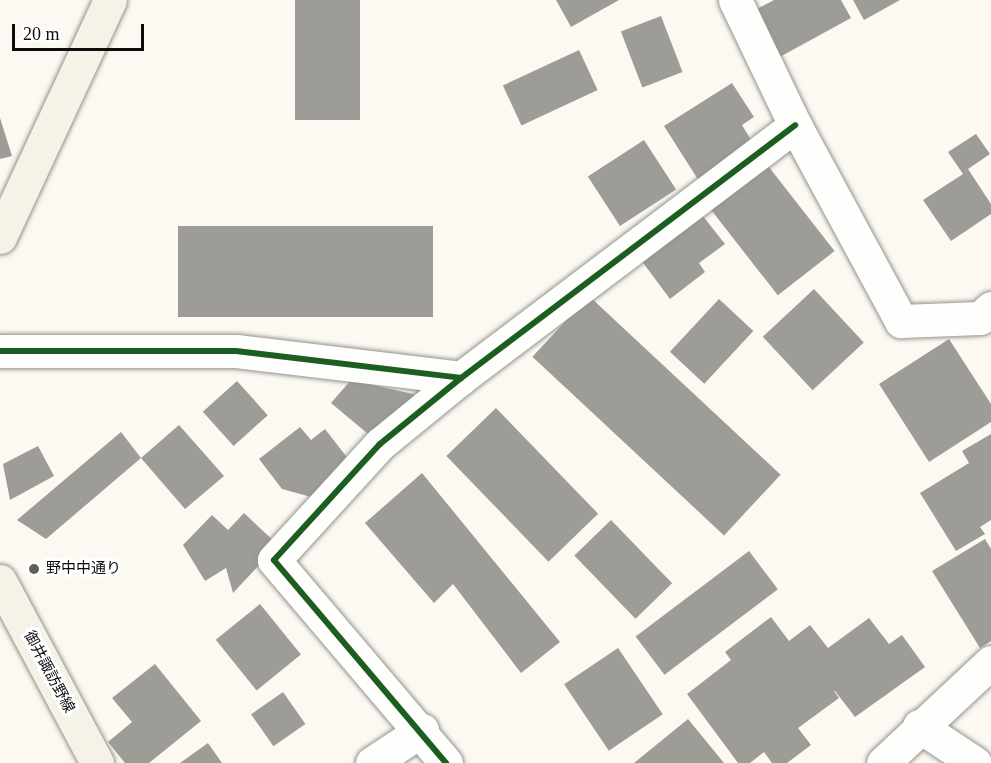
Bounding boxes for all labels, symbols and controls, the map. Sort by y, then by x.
scale bar [15,12,147,50]
text: 20 m [23,24,60,44]
place label: 野中中通り [46,560,121,578]
marker: 野中中通り [27,562,41,576]
street label: 御井諏訪野線 [20,628,78,716]

